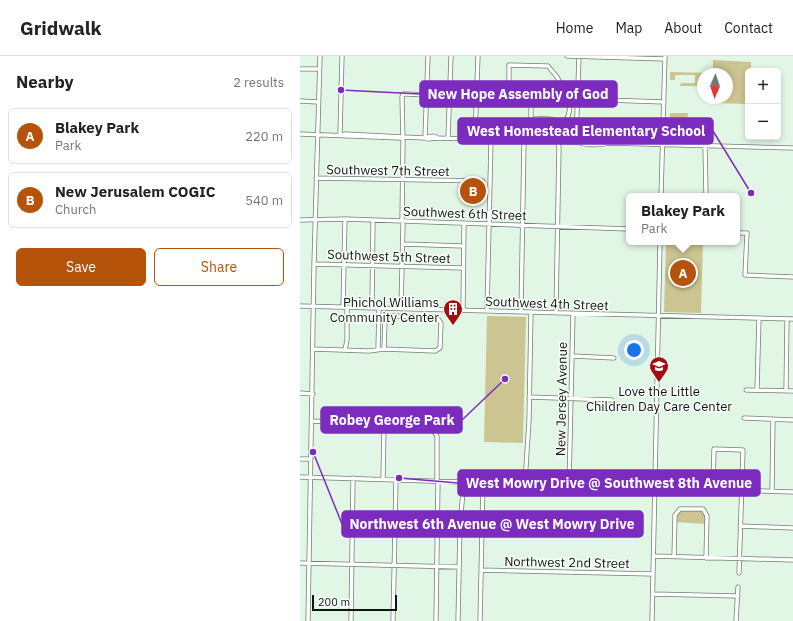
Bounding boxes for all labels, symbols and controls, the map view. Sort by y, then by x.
text: Gridwalk [20,16,102,40]
text: Home [556,19,593,37]
text: Map [615,19,642,37]
text: About [664,19,702,37]
text: Contact [724,19,773,37]
north arrow [697,68,733,104]
map controls [745,68,781,140]
button: + [745,68,781,104]
text: Nearby [16,71,74,93]
text: 2 results [233,74,284,91]
callout: New Hope Assembly of God [420,81,617,107]
text: New Hope Assembly of God [428,85,608,103]
button: − [745,104,781,140]
text: Blakey Park [55,118,139,137]
callout: West Homestead Elementary School [458,118,713,144]
text: West Homestead Elementary School [467,122,705,140]
text: A [26,128,34,145]
text: 220 m [245,128,283,145]
text: Park [55,137,81,154]
street label: Southwest 7th Street [326,161,450,180]
pin: B [460,176,486,206]
text: New Jerusalem COGIC [55,182,216,201]
text: B [26,192,34,209]
text: 540 m [245,192,283,209]
popup [626,193,740,245]
text: Church [55,201,96,218]
text: Blakey Park [641,201,725,220]
street label: Southwest 6th Street [403,203,527,224]
text: Park [641,220,667,237]
street label: Southwest 5th Street [327,246,451,267]
button: Save [16,248,146,286]
button: Share [154,248,284,286]
pin: A [670,258,696,288]
street label: Southwest 4th Street [485,293,609,314]
place label: Phichol Williams Community Center [330,294,439,326]
building icon: Phichol Williams Community Center [442,298,464,326]
your location [624,340,644,360]
street label: New Jersey Avenue [552,342,571,456]
school or university icon: Love the Little Children Day Care Center [648,355,670,383]
place label: Love the Little Children Day Care Center [586,383,732,415]
callout: Robey George Park [321,407,462,433]
text: Robey George Park [330,411,455,429]
callout: West Mowry Drive @ Southwest 8th Avenue [458,470,760,496]
text: West Mowry Drive @ Southwest 8th Avenue [466,474,752,492]
callout: Northwest 6th Avenue @ West Mowry Drive [342,511,643,537]
text: Northwest 6th Avenue @ West Mowry Drive [349,515,635,533]
street label: Northwest 2nd Street [504,553,630,572]
scale bar [312,593,397,612]
text: 200 m [318,595,350,609]

